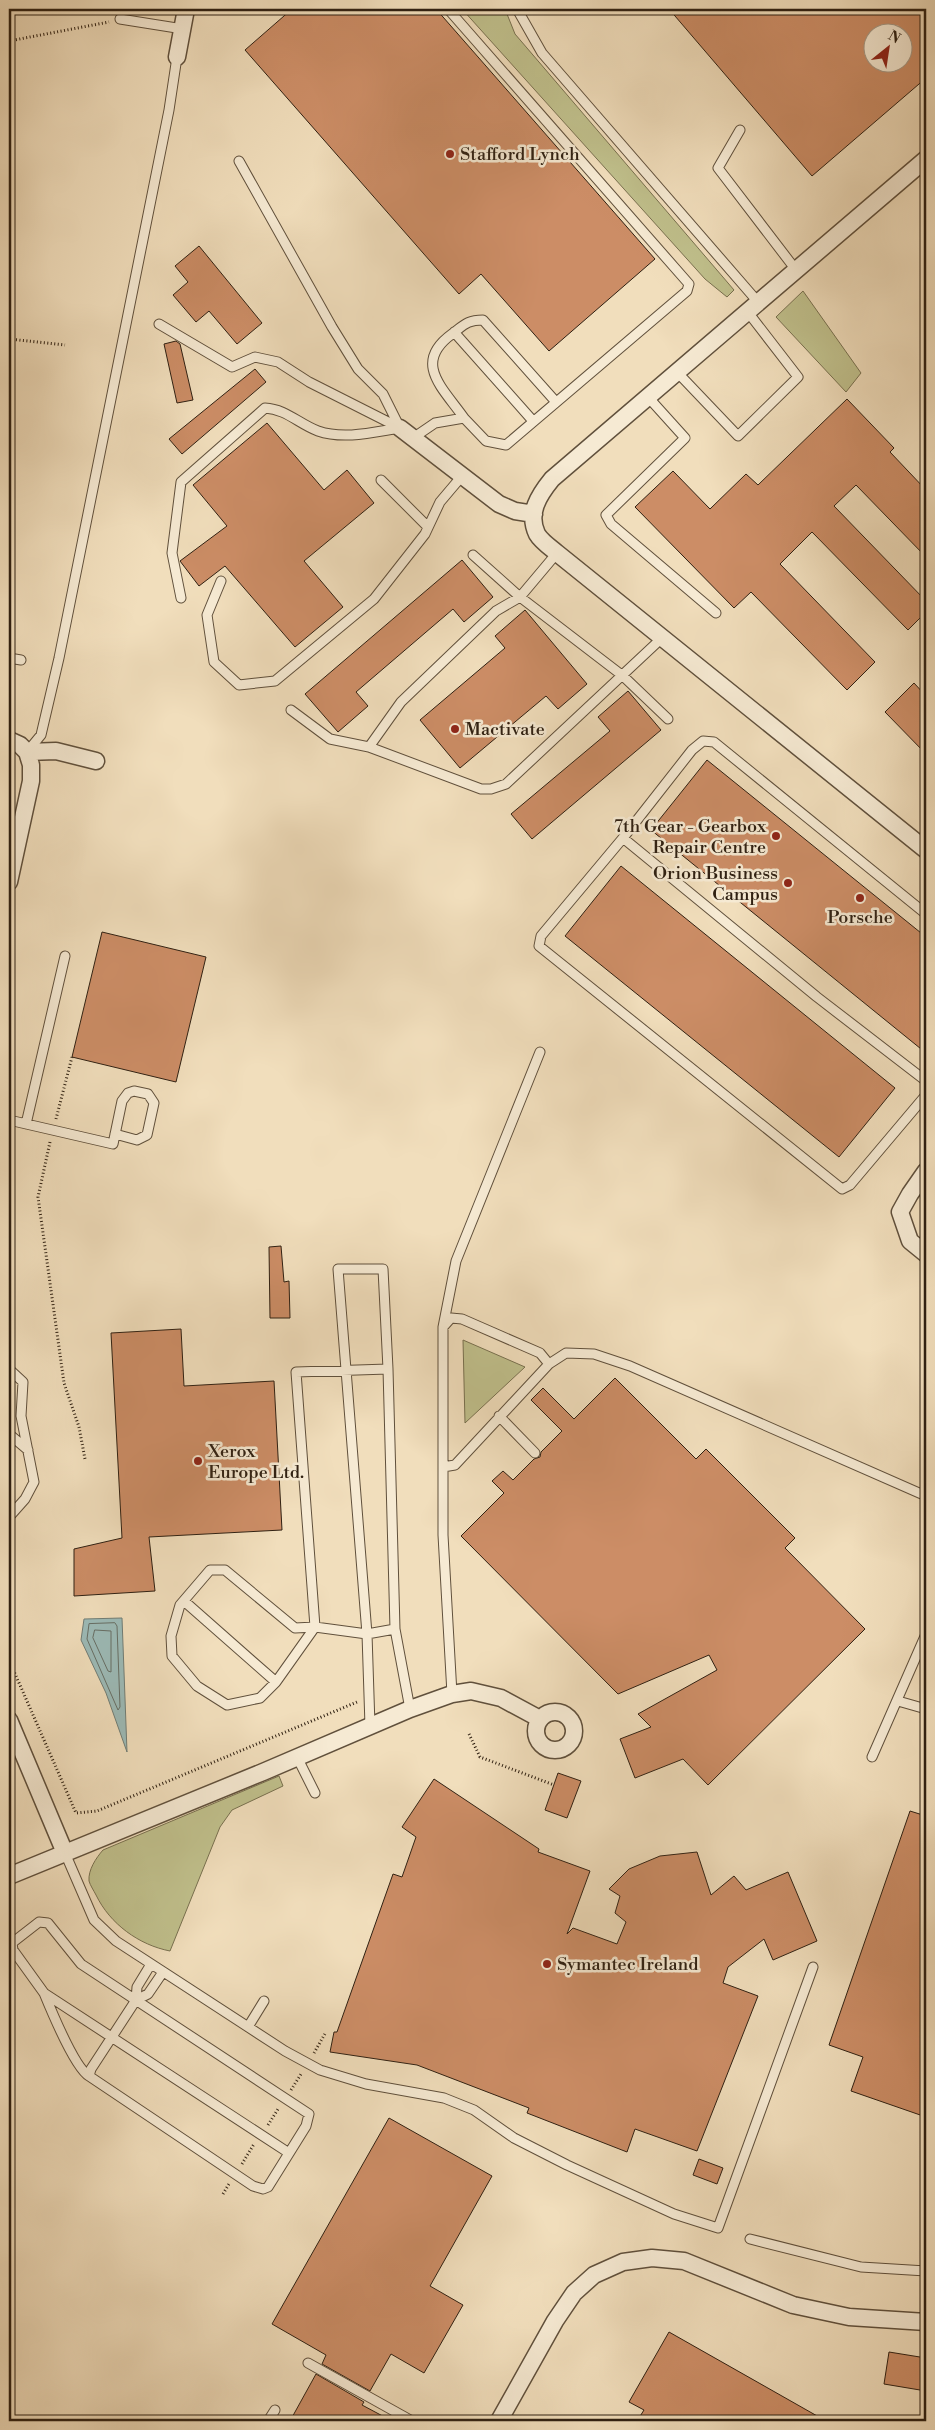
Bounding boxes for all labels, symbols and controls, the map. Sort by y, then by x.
north arrow [862,22,912,72]
text: N [885,27,903,48]
place label: Stafford Lynch [460,143,580,166]
marker: Stafford Lynch [444,148,456,160]
place label: Mactivate [465,718,545,741]
marker: Mactivate [449,723,461,735]
place label: 7th Gear - Gearbox Repair Centre [614,815,767,859]
marker: 7th Gear - Gearbox Repair Centre [770,830,782,842]
place label: Orion Business Campus [653,862,778,906]
marker: Orion Business Campus [782,877,794,889]
marker: Porsche [854,892,866,904]
place label: Porsche [827,906,893,929]
place label: Xerox Europe Ltd. [207,1440,304,1484]
marker: Xerox Europe Ltd. [192,1455,204,1467]
place label: Symantec Ireland [557,1953,699,1976]
marker: Symantec Ireland [541,1958,553,1970]

